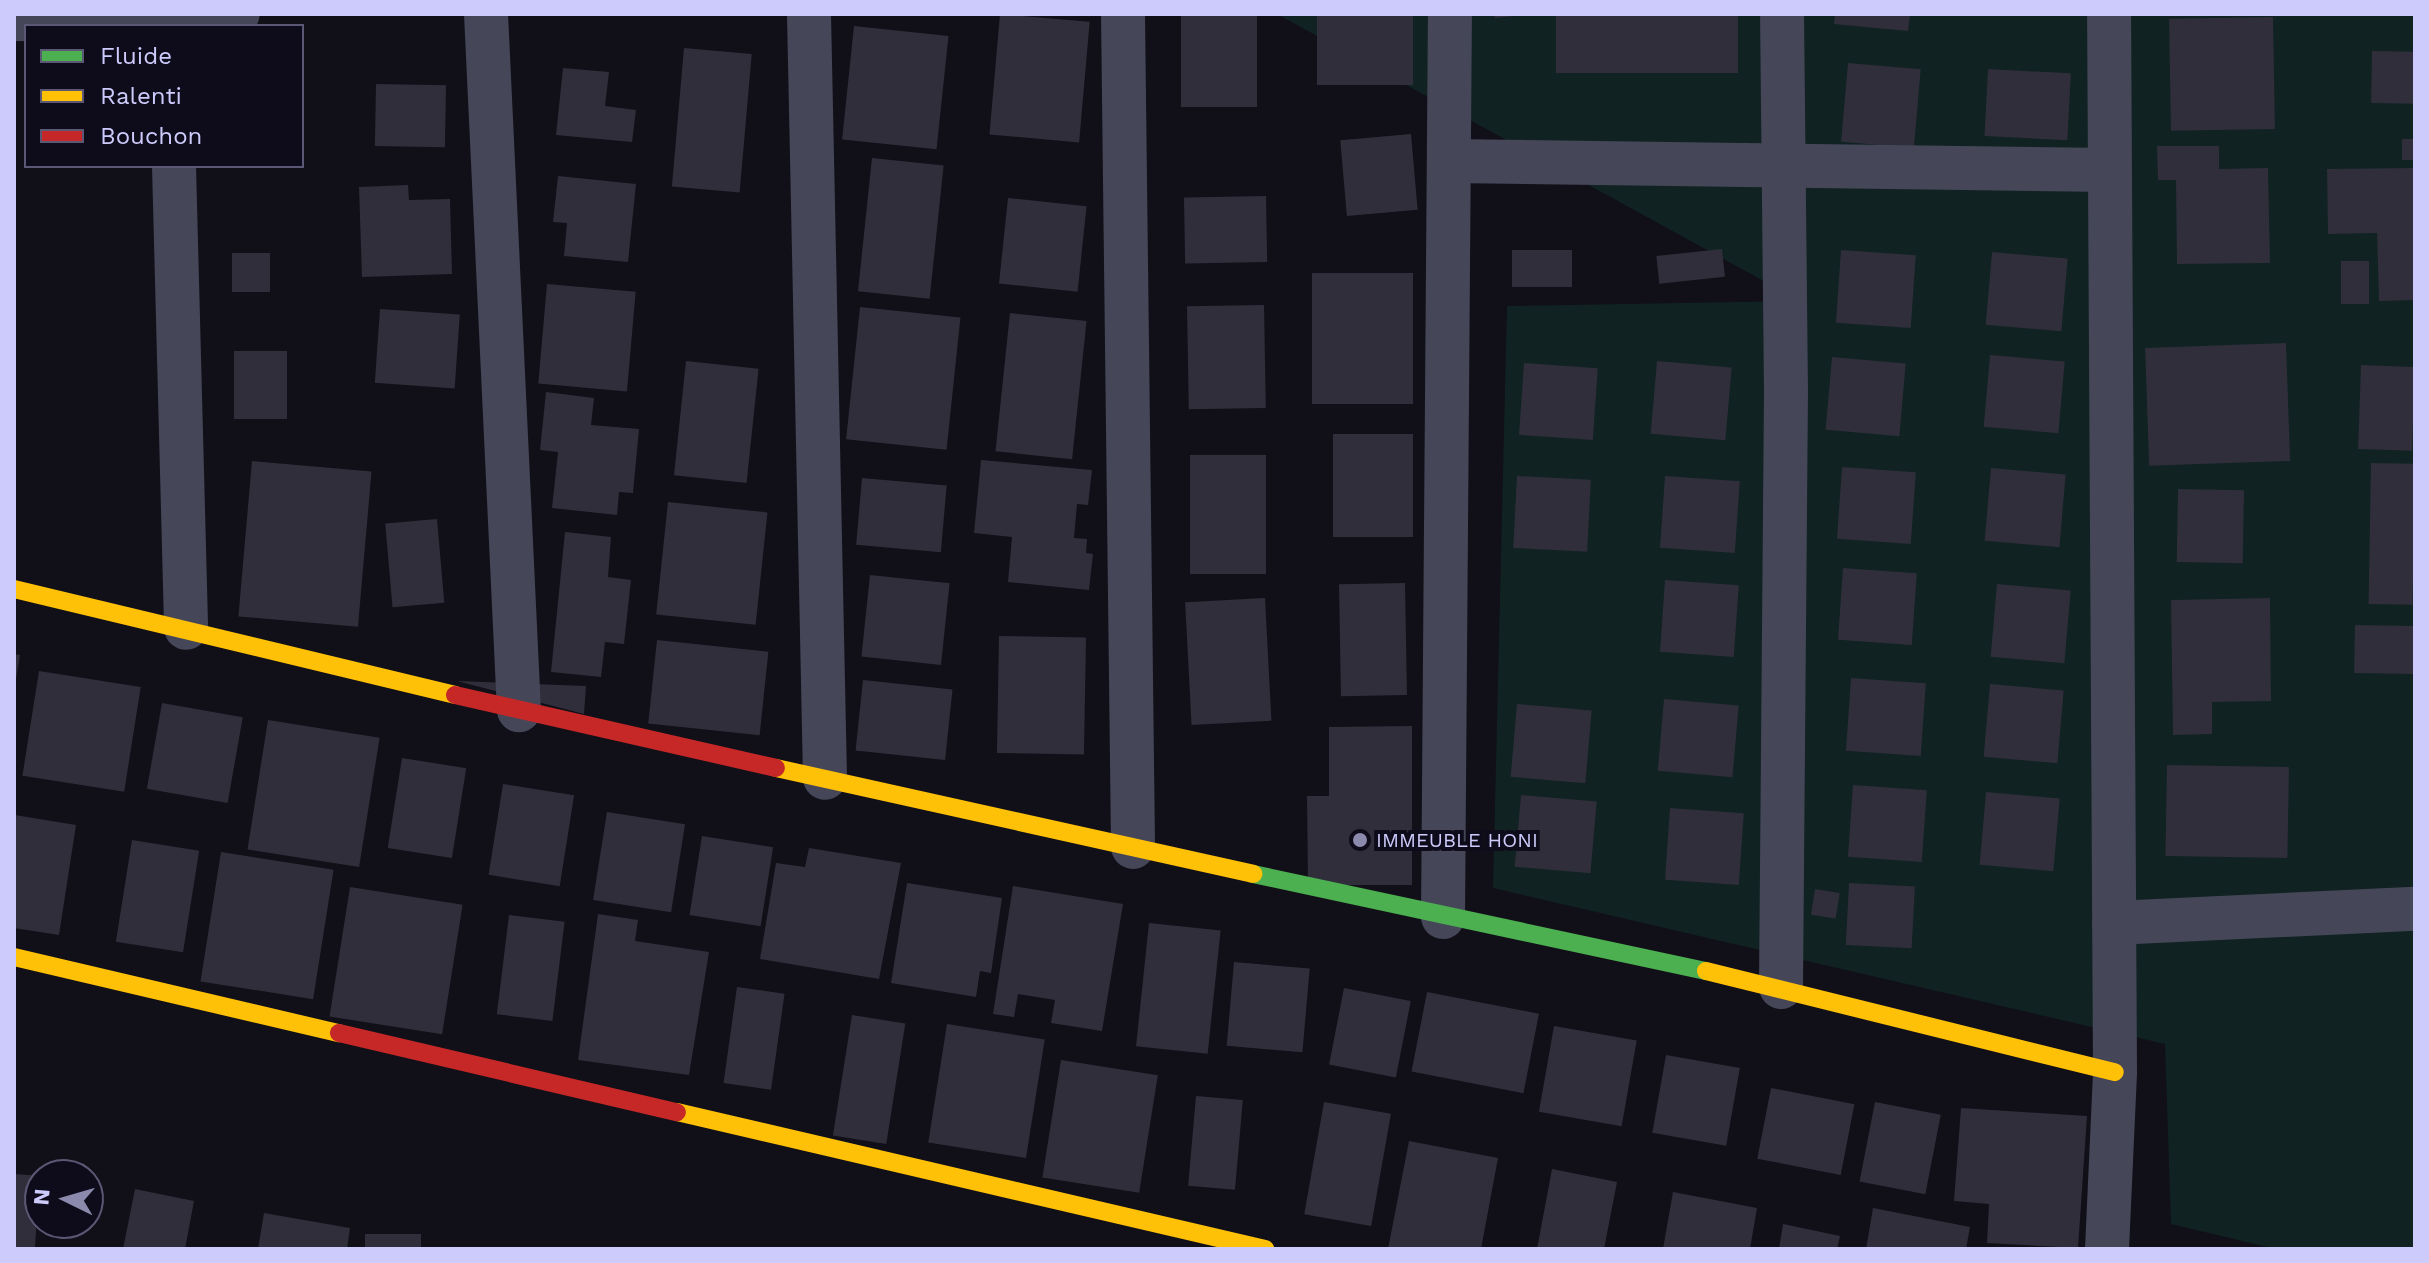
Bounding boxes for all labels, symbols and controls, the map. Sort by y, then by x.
legend [24,24,304,168]
text: Fluide [100,42,172,70]
text: Ralenti [100,82,182,110]
text: Bouchon [100,122,202,150]
place label: IMMEUBLE HONI [1376,828,1538,852]
marker: IMMEUBLE HONI [1351,831,1369,849]
north arrow [24,1159,104,1239]
text: N [28,1188,55,1206]

